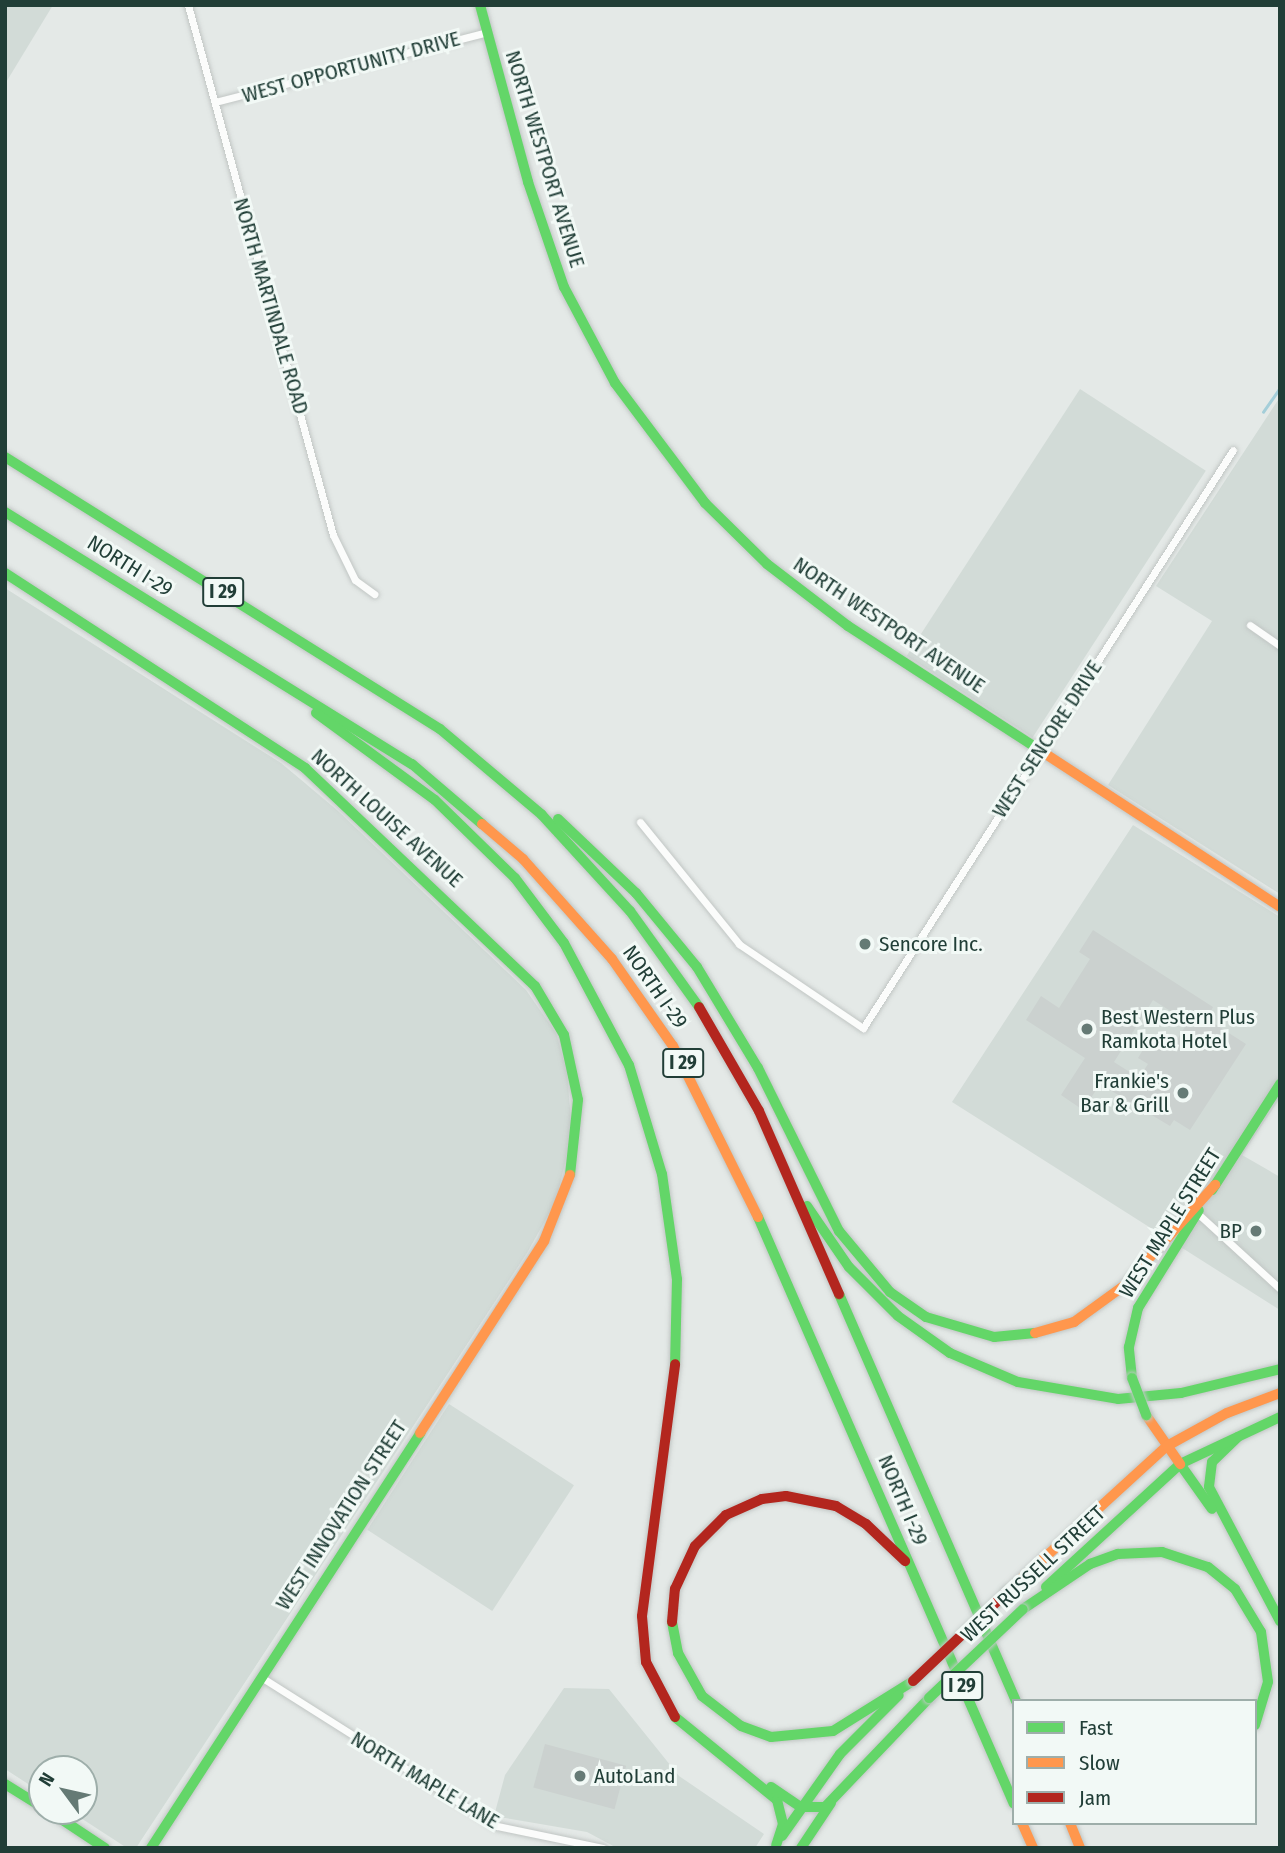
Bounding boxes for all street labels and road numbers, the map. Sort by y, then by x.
street label: WEST OPPORTUNITY DRIVE [239,26,463,108]
street label: NORTH WESTPORT AVENUE [500,48,590,270]
street label: NORTH MARTINDALE ROAD [228,195,314,417]
street label: NORTH I-29 [83,530,177,602]
street label: NORTH WESTPORT AVENUE [788,552,990,698]
road number: I 29 [202,576,244,608]
street label: WEST SENCORE DRIVE [987,656,1107,822]
street label: NORTH LOUISE AVENUE [306,743,468,893]
street label: NORTH I-29 [617,941,693,1033]
road number: I 29 [662,1048,704,1078]
street label: WEST MAPLE STREET [1114,1144,1226,1302]
street label: WEST INNOVATION STREET [270,1415,412,1615]
street label: NORTH I-29 [873,1451,933,1549]
street label: WEST RUSSELL STREET [956,1501,1110,1647]
road number: I 29 [941,1670,983,1702]
street label: NORTH MAPLE LANE [346,1726,504,1834]

